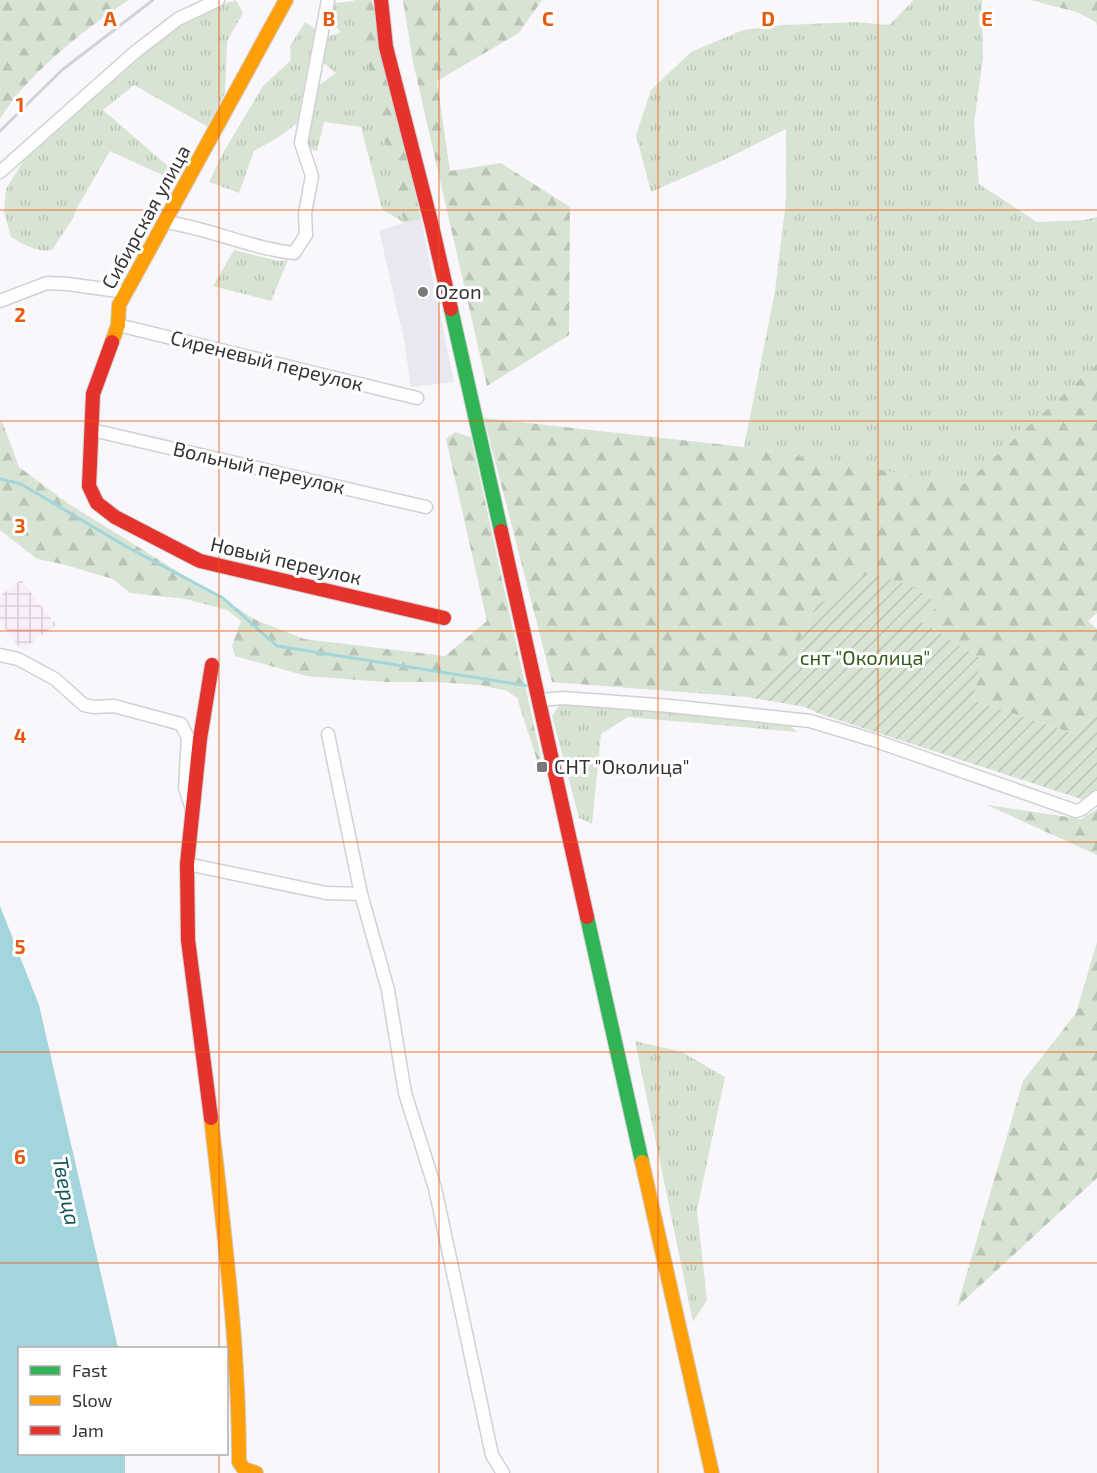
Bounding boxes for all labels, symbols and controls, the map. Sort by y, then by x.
text: A [103,6,117,30]
text: B [323,6,335,30]
text: C [542,6,554,30]
text: D [761,6,775,30]
text: E [981,6,993,30]
text: 1 [16,92,24,116]
street label: Сибирская улица [96,140,195,293]
place label: Ozon [435,279,482,303]
marker: Ozon [416,285,430,299]
text: 2 [14,302,26,326]
street label: Сиреневый переулок [168,324,366,397]
street label: Вольный переулок [171,436,348,499]
text: 3 [14,513,26,537]
street label: Новый переулок [208,531,364,590]
park label: снт "Околица" [800,645,930,669]
text: 4 [14,723,27,747]
place label: СНТ "Околица" [554,754,690,778]
marker: СНТ "Околица" [535,760,549,774]
text: 5 [14,934,26,958]
text: 6 [14,1144,26,1168]
water label: Тверца [49,1154,86,1227]
legend [18,1347,228,1455]
text: Fast [72,1359,107,1381]
text: Slow [72,1389,113,1411]
text: Jam [72,1419,104,1441]

